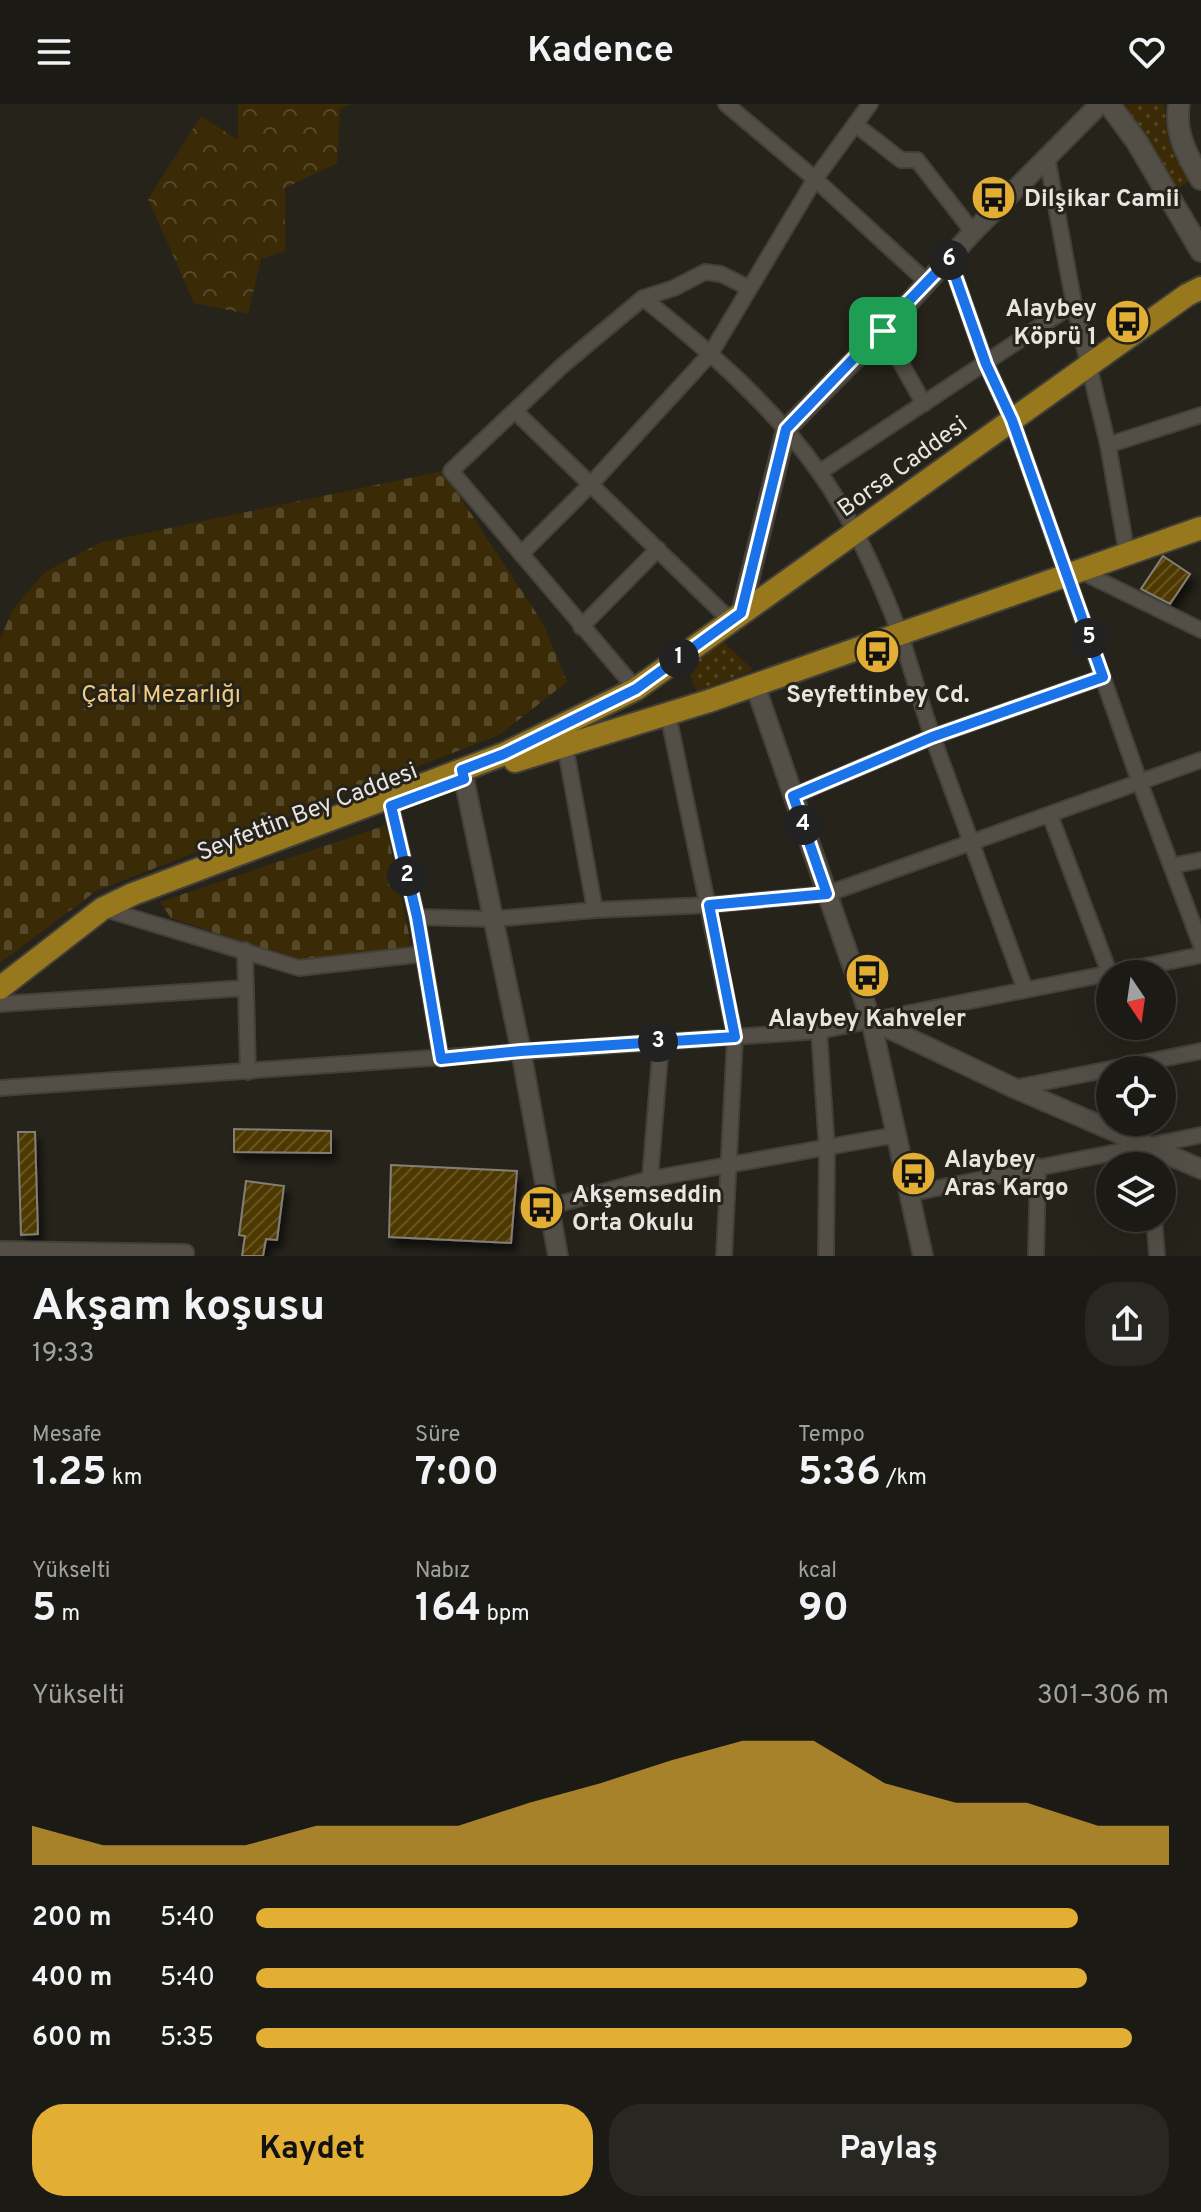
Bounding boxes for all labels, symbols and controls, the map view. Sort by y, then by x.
text: Kadence [527,29,674,75]
icon: menu [32,30,76,74]
icon: heart [1125,30,1169,74]
bus stop icon: Dilşikar Camii [969,174,1017,222]
place label: Dilşikar Camii [1024,185,1179,215]
pin: 6 [929,240,969,280]
text: 6 [942,246,956,273]
place label: Alaybey Köprü 1 [1005,295,1097,353]
pin [849,297,917,365]
bus stop icon: Alaybey Köprü 1 [1104,298,1152,346]
icon: arrive [861,309,905,353]
street label: Borsa Caddesi [832,410,974,525]
pin: 5 [1069,618,1109,658]
text: 5 [1082,624,1096,651]
bus stop icon: Seyfettinbey Cd. [854,628,902,676]
pin: 1 [659,638,699,678]
text: 1 [675,644,683,671]
park label: Çatal Mezarlığı [81,681,241,711]
place label: Seyfettinbey Cd. [786,681,970,711]
street label: Seyfettin Bey Caddesi [193,757,422,869]
pin: 4 [783,805,823,845]
text: 4 [796,811,810,838]
pin: 2 [387,856,427,896]
text: 2 [400,862,414,889]
bus stop icon: Alaybey Kahveler [843,952,891,1000]
north arrow [1096,960,1176,1040]
map controls [1096,960,1176,1232]
place label: Alaybey Kahveler [768,1005,966,1035]
pin: 3 [638,1022,678,1062]
text: 3 [651,1028,665,1055]
button: locate [1096,1056,1176,1136]
place label: Alaybey Aras Kargo [944,1146,1069,1204]
bus stop icon: Alaybey Aras Kargo [889,1149,937,1197]
button: layers [1096,1152,1176,1232]
place label: Akşemseddin Orta Okulu [572,1181,722,1239]
bus stop icon: Akşemseddin Orta Okulu [517,1184,565,1232]
text: Akşam koşusu [32,1280,325,1336]
button: share [1085,1282,1169,1366]
text: 19:33 [32,1338,94,1371]
text: Mesafe [32,1422,102,1449]
text: Süre [415,1422,460,1449]
text: Tempo [798,1422,865,1449]
text: 1.25 [32,1449,107,1499]
text: 7:00 [415,1449,499,1499]
text: 5:36 [798,1449,881,1499]
text: km [107,1465,142,1492]
text: /km [881,1465,927,1492]
text: Yükselti [32,1558,110,1585]
text: Nabız [415,1558,470,1585]
text: kcal [798,1558,837,1585]
text: 5 [32,1585,56,1635]
text: 164 [415,1585,481,1635]
text: 90 [798,1585,849,1635]
text: m [56,1601,80,1628]
text: bpm [481,1601,530,1628]
text: Yükselti [32,1680,125,1713]
text: 301–306 m [1037,1680,1169,1713]
text: 200 m [32,1902,111,1935]
text: 5:40 [160,1902,215,1935]
text: 400 m [32,1962,112,1995]
text: 5:40 [160,1962,215,1995]
text: 600 m [32,2022,112,2055]
text: 5:35 [160,2022,214,2055]
button: Kaydet [32,2104,593,2196]
button: Paylaş [609,2104,1169,2196]

